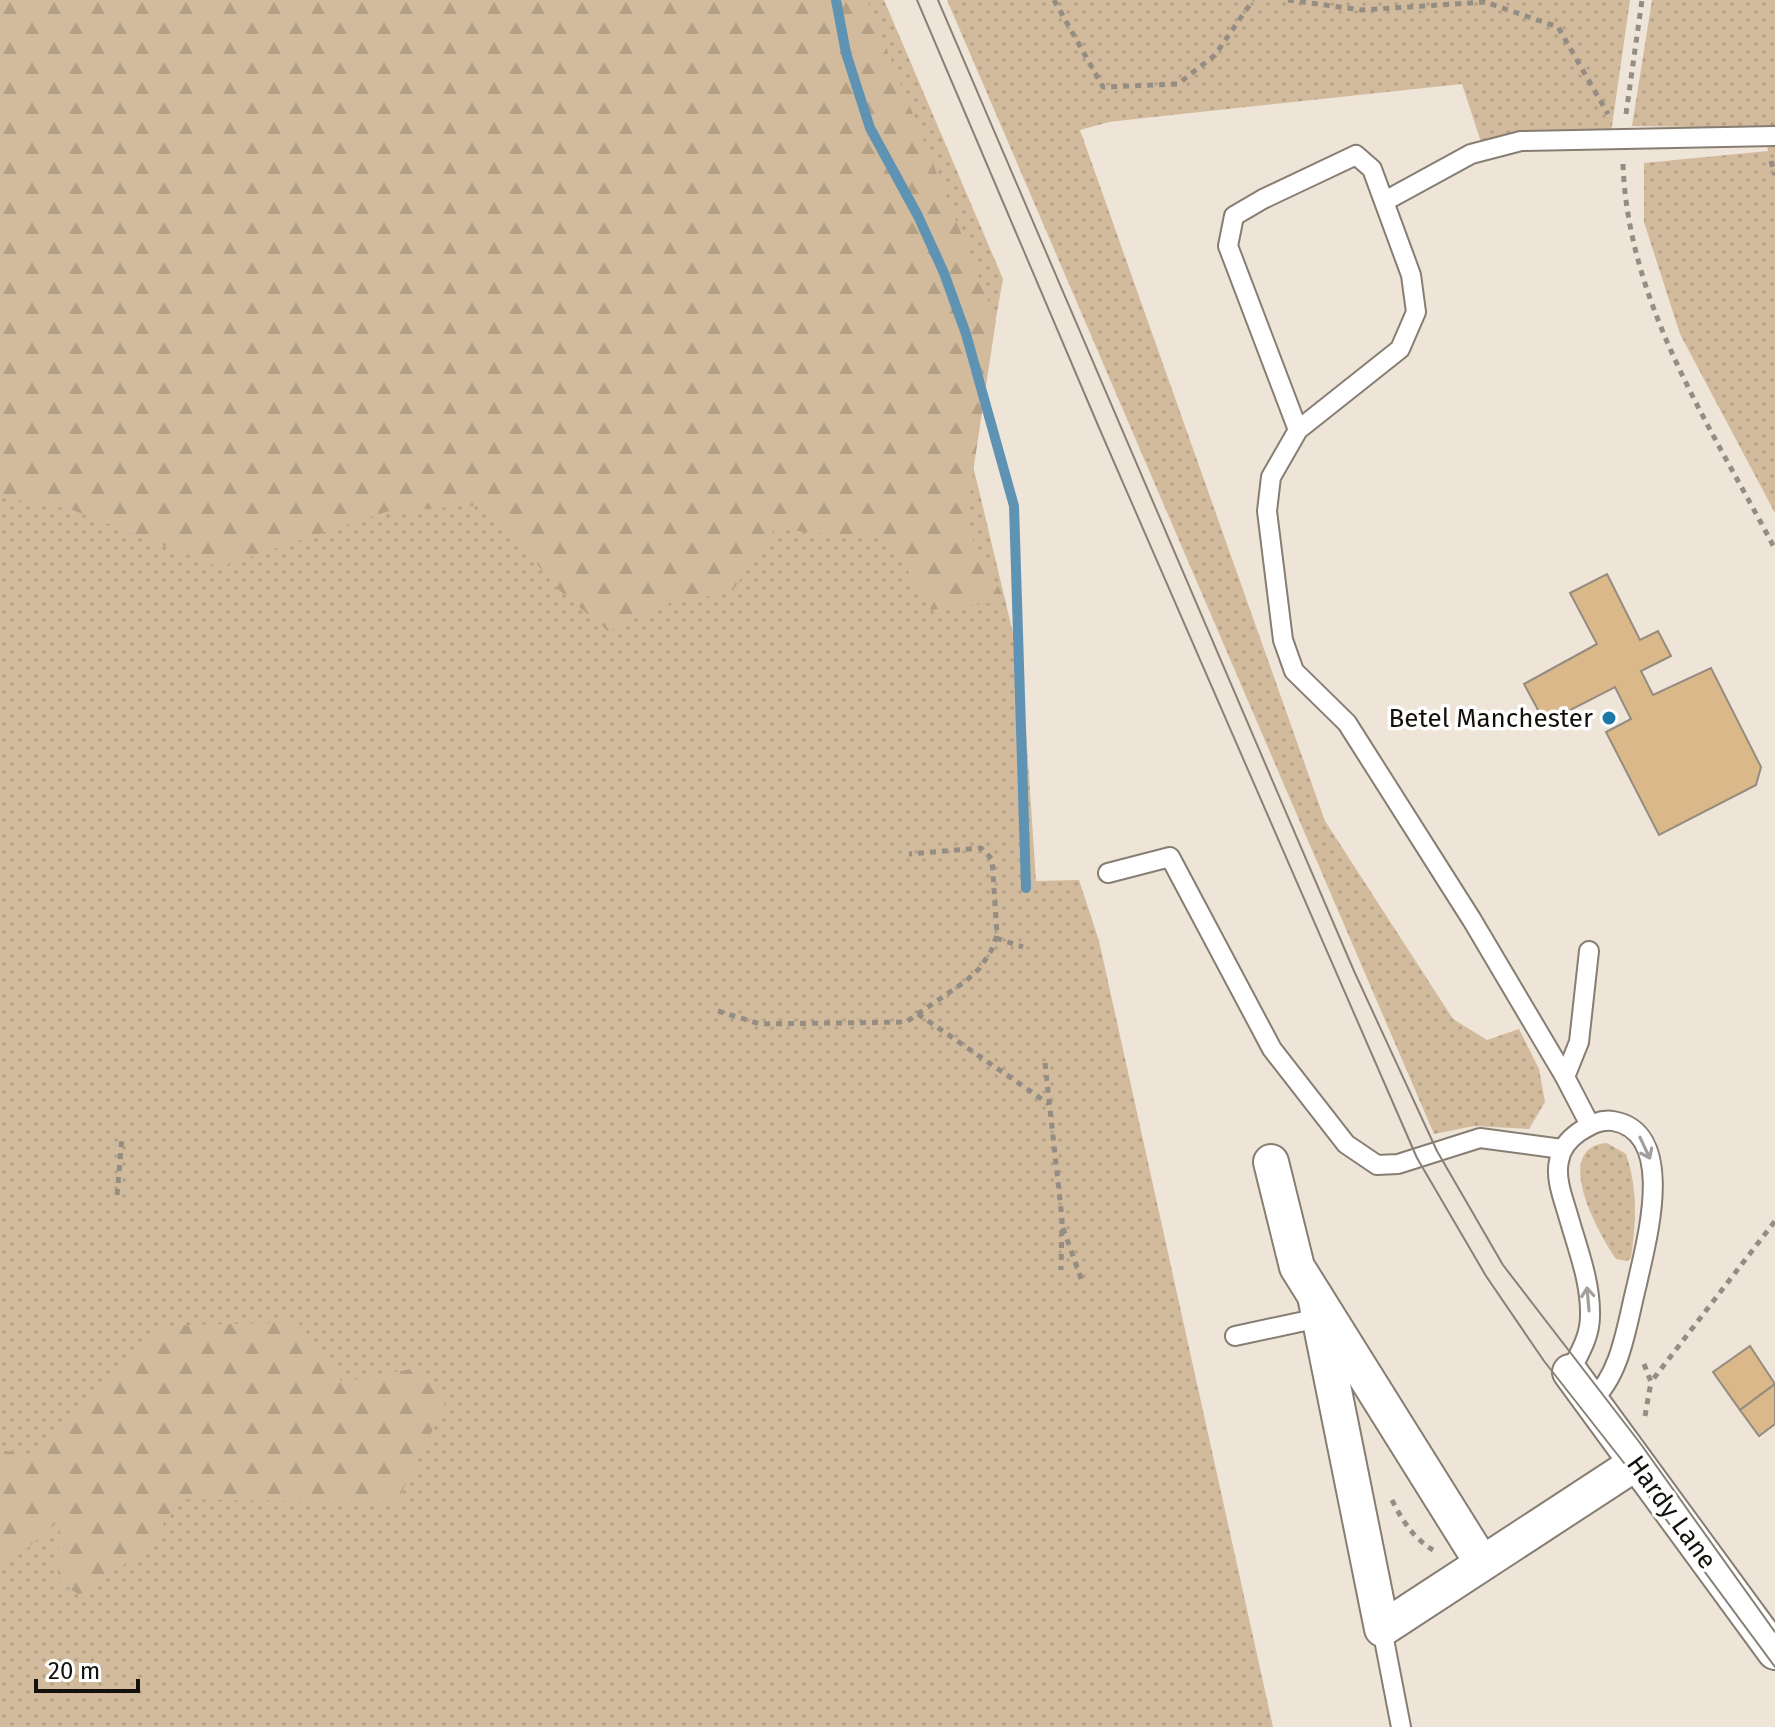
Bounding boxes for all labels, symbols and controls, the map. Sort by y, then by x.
place label: Betel Manchester [1389,703,1593,734]
marker: Betel Manchester [1600,709,1618,727]
one-way arrow [1638,1136,1653,1160]
one-way arrow [1581,1286,1596,1313]
street label: Hardy Lane [1620,1450,1723,1575]
scale bar [36,1643,138,1693]
text: 20 m [48,1657,100,1685]

